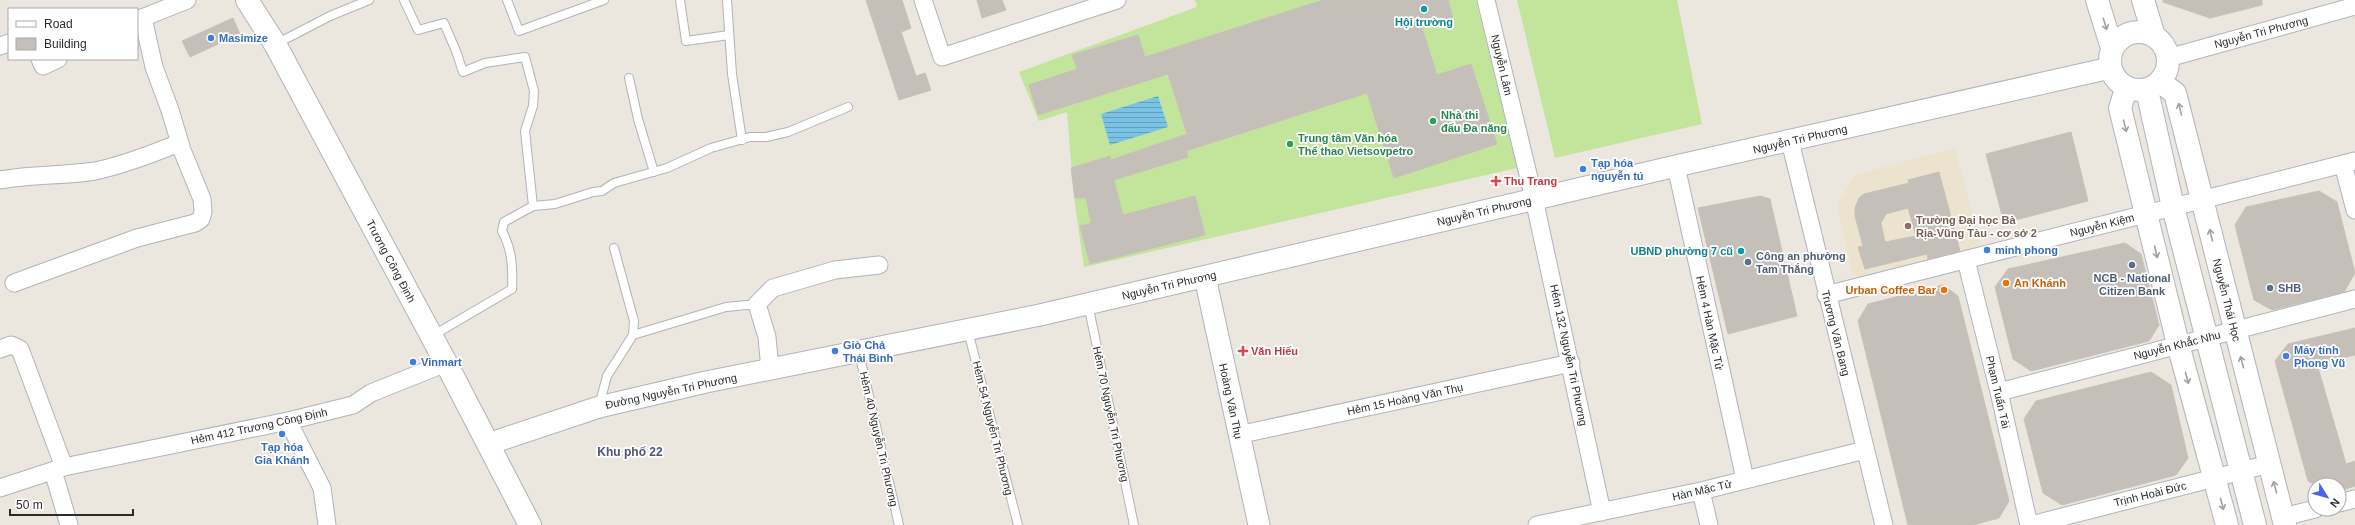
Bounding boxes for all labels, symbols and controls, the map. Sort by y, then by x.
marker: Hội trường [1419,4,1429,14]
legend [8,8,138,60]
street label: Nguyễn Tri Phương [2213,14,2309,50]
place label: Hội trường [1395,16,1453,29]
text: Road [44,17,73,31]
one-way arrow [2102,17,2109,30]
place label: Masimize [219,32,268,44]
marker: Masimize [206,33,216,43]
street label: Nguyễn Lâm [1489,33,1515,97]
text: Building [44,37,87,51]
one-way arrow [2175,103,2183,116]
place label: Nhà thi đấu Đa năng [1441,109,1507,134]
marker: Nhà thi đấu Đa năng [1428,116,1438,126]
one-way arrow [2122,119,2129,132]
street label: Nguyễn Tri Phương [1752,122,1848,156]
place label: Trung tâm Văn hóa Thể thao Vietsovpetro [1298,132,1414,157]
marker: Trung tâm Văn hóa Thể thao Vietsovpetro [1285,139,1295,149]
place label: Tạp hóa nguyễn tú [1591,157,1644,182]
marker: Tạp hóa nguyễn tú [1578,164,1588,174]
place label: Thu Trang [1504,175,1557,187]
marker: Thu Trang [1491,176,1501,186]
street label: Nguyễn Tri Phương [1436,194,1532,228]
street label: Nguyễn Kiệm [2069,211,2135,239]
place label: Trường Đại học Bà Rịa-Vũng Tàu - cơ sở 2 [1916,214,2037,240]
street label: Trương Công Định [364,218,418,304]
marker: Trường Đại học Bà Rịa-Vũng Tàu - cơ sở 2 [1903,221,1913,231]
one-way arrow [2207,229,2214,242]
place label: minh phong [1995,244,2058,256]
place label: UBND phường 7 cũ [1630,245,1733,257]
marker: minh phong [1982,245,1992,255]
one-way arrow [2153,245,2161,258]
marker: UBND phường 7 cũ [1736,246,1746,256]
place label: Công an phường Tam Thắng [1756,250,1846,275]
marker: Công an phường Tam Thắng [1743,257,1753,267]
street label: Nguyễn Thái Học [2211,257,2243,343]
marker: NCB - National Citizen Bank [2127,260,2137,270]
street label: Nguyễn Tri Phương [1121,268,1217,302]
place label: NCB - National Citizen Bank [2094,272,2171,297]
street label: Hẻm 4 Hàn Mặc Tử [1694,275,1726,372]
place label: An Khánh [2014,277,2066,289]
marker: An Khánh [2001,278,2011,288]
place label: SHB [2278,282,2301,294]
street label: Hẻm 132 Nguyễn Tri Phương [1548,283,1590,427]
marker: SHB [2265,283,2275,293]
place label: Urban Coffee Bar [1846,284,1937,296]
marker: Urban Coffee Bar [1939,285,1949,295]
street label: Trương Văn Bang [1820,289,1852,377]
street label: Nguyễn Khắc Nhu [2132,328,2222,362]
place label: Giò Chả Thái Bình [843,339,893,364]
place label: Máy tính Phong Vũ [2294,344,2345,369]
street label: Hẻm 70 Nguyễn Tri Phương [1091,345,1131,483]
place label: Văn Hiếu [1251,345,1298,357]
marker: Giò Chả Thái Bình [830,346,840,356]
marker: Văn Hiếu [1238,346,1248,356]
marker: Máy tính Phong Vũ [2281,351,2291,361]
street label: Phạm Tuấn Tài [1984,354,2012,430]
one-way arrow [2238,355,2246,368]
place label: Vinmart [421,356,462,368]
marker: Vinmart [408,357,418,367]
street label: Hẻm 54 Nguyễn Tri Phương [970,360,1016,496]
street label: Hoàng Văn Thụ [1217,362,1245,440]
street label: Hẻm 40 Nguyễn Tri Phương [858,370,900,508]
street label: Đường Nguyễn Tri Phương [604,371,738,411]
one-way arrow [2184,372,2191,385]
street label: Hẻm 15 Hoàng Văn Thụ [1346,381,1464,417]
street label: Hẻm 412 Trương Công Định [190,406,328,446]
marker: Tạp hóa Gia Khánh [277,429,287,439]
place label: Tạp hóa Gia Khánh [254,441,310,466]
district label: Khu phố 22 [597,445,663,459]
street label: Hàn Mặc Tử [1671,477,1734,503]
north arrow [2307,477,2347,517]
street label: Trịnh Hoài Đức [2113,479,2188,509]
one-way arrow [2271,481,2279,494]
scale bar [10,491,133,517]
text: N [2328,496,2342,510]
one-way arrow [2218,497,2226,510]
text: 50 m [16,498,43,512]

